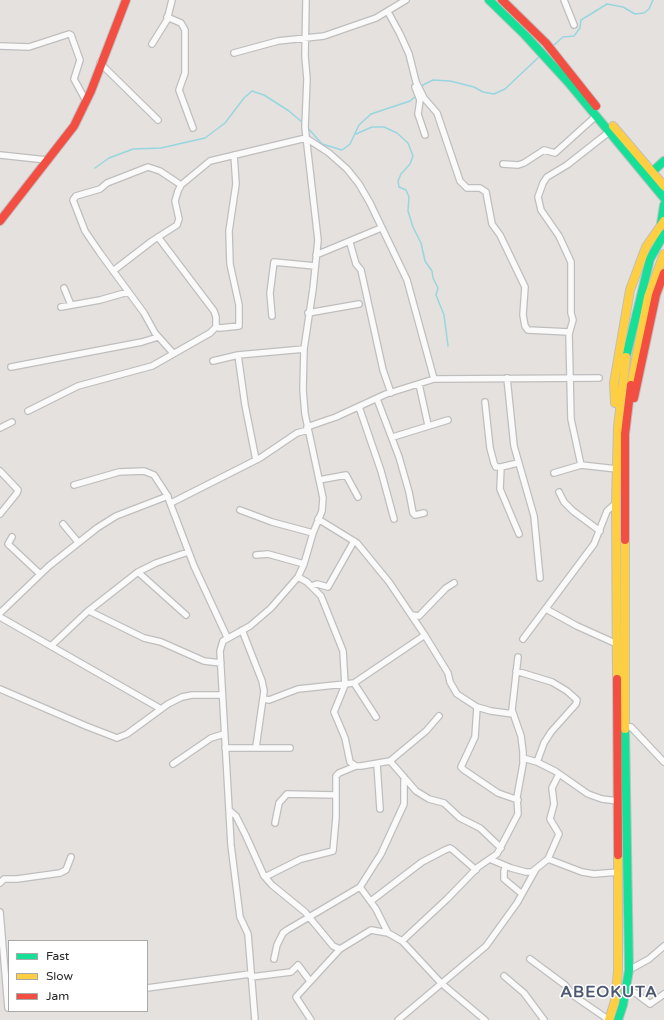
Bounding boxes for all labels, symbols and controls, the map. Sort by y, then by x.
legend [8,940,148,1012]
text: Fast [46,949,69,963]
text: Slow [46,969,73,983]
district label: ABEOKUTA [560,983,658,1003]
text: Jam [46,989,69,1003]

